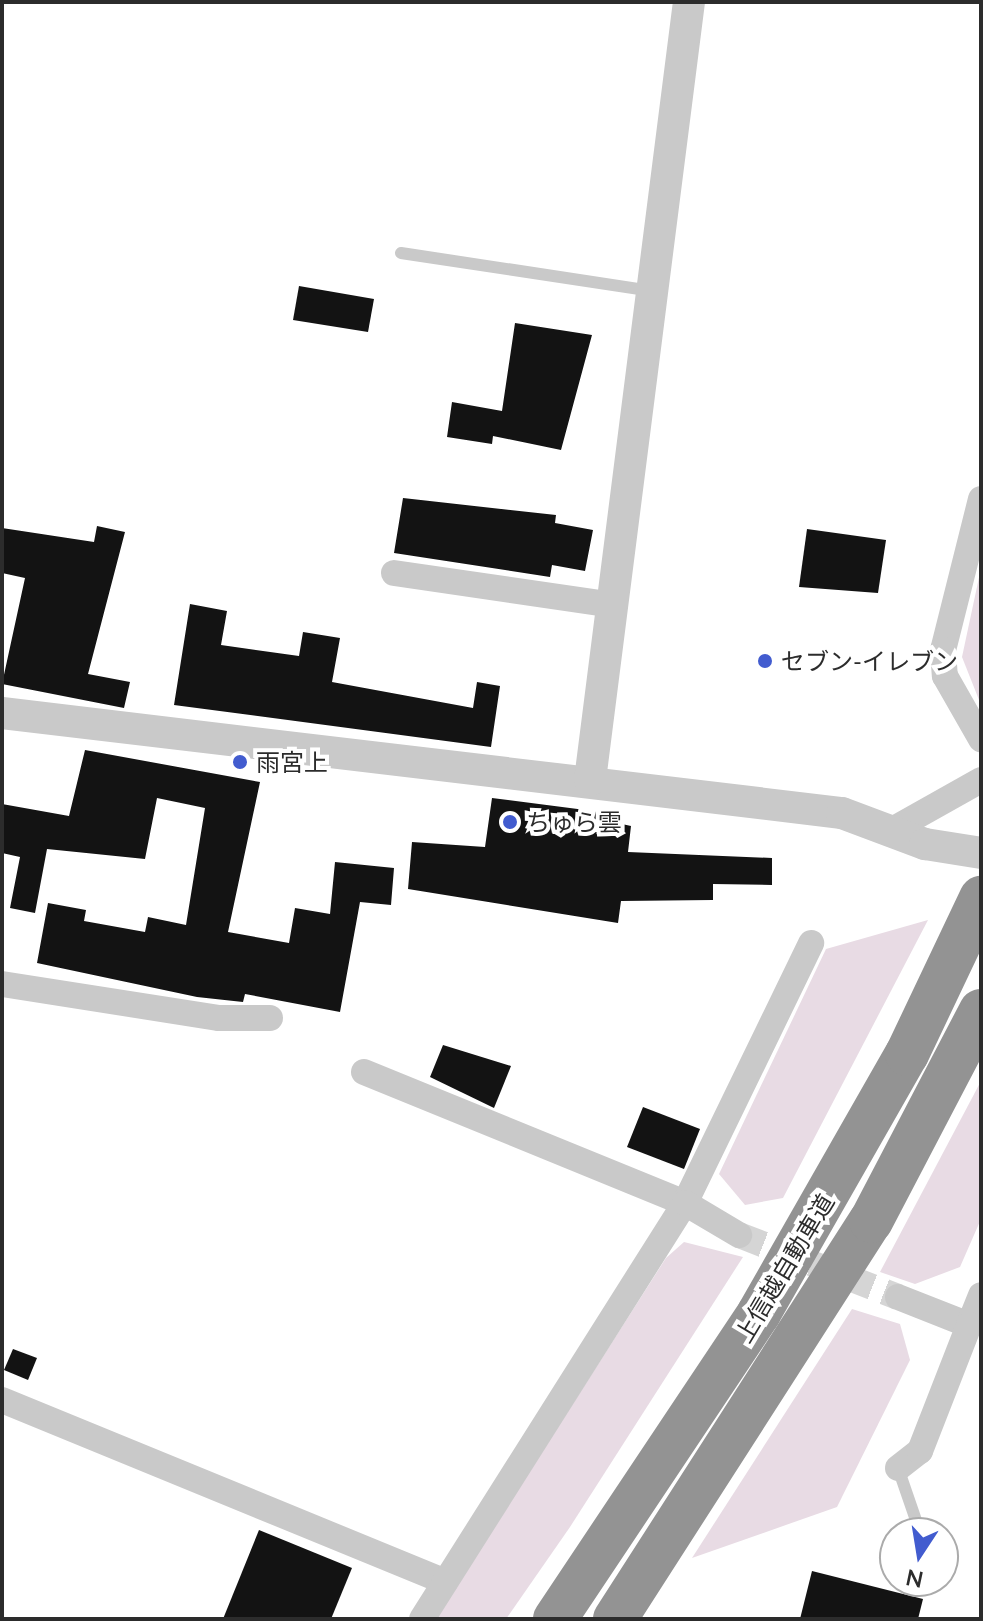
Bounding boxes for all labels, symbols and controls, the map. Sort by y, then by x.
place label: セブン-イレブン [781,647,958,675]
marker: セブン-イレブン [756,652,774,670]
place label: 雨宮上 [256,748,328,776]
marker: 雨宮上 [231,753,249,771]
place label: ちゅら雲 [526,808,622,836]
marker: ちゅら雲 [501,813,519,831]
street label: 上信越自動車道 [728,1189,840,1347]
north arrow [879,1517,959,1597]
text: N [903,1564,925,1594]

